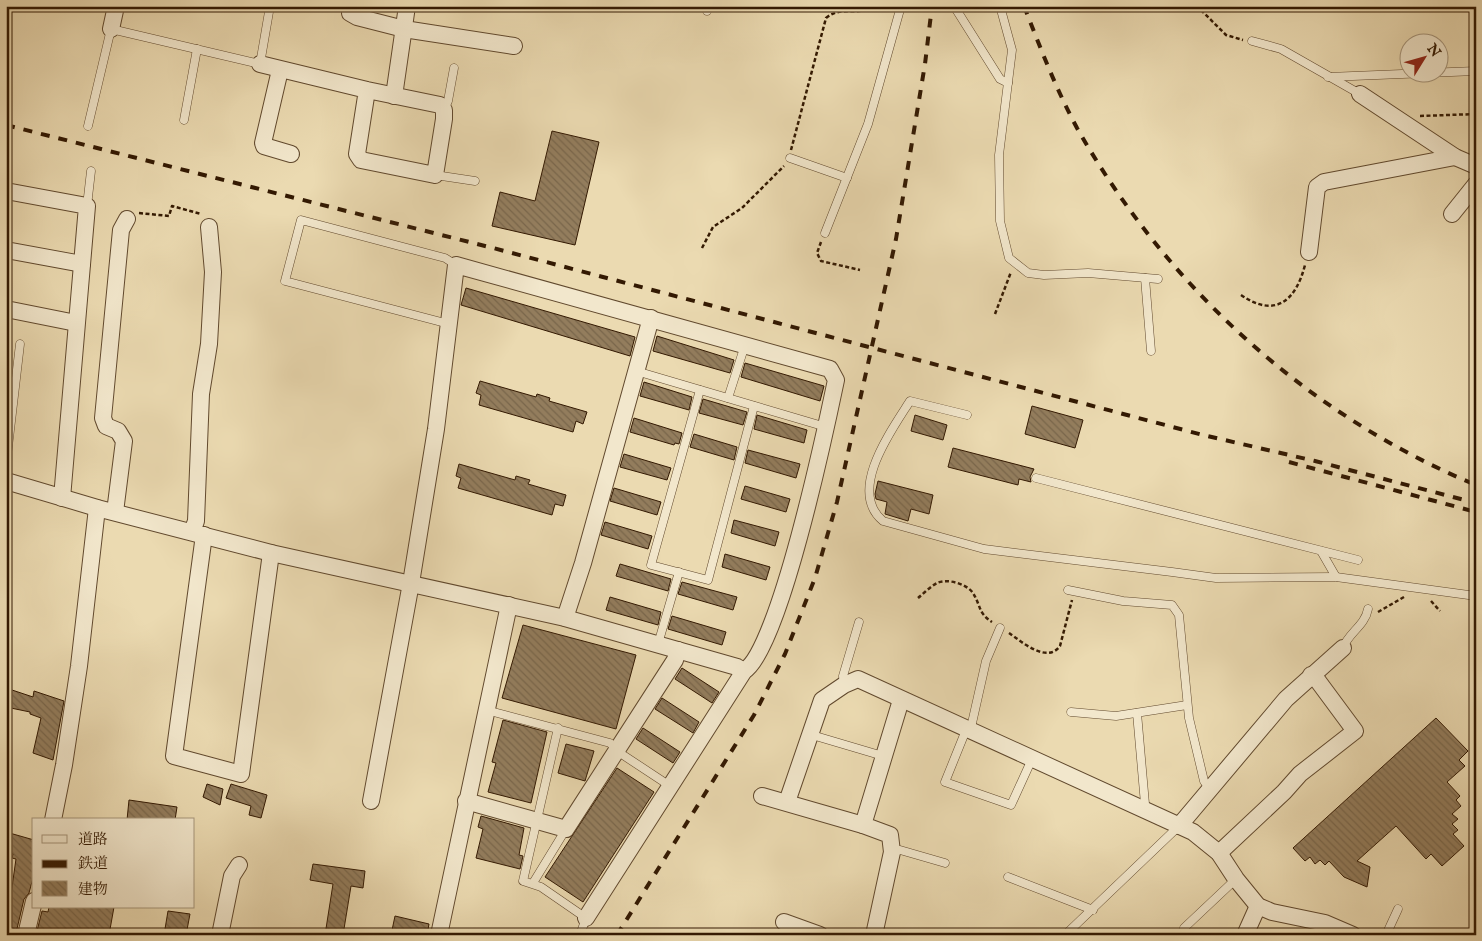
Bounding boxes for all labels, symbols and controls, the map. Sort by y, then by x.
north arrow [1400,32,1450,82]
text: N [1422,40,1444,61]
legend [32,818,195,908]
text: 道路 [78,830,108,849]
text: 鉄道 [78,854,108,873]
text: 建物 [78,880,108,899]

